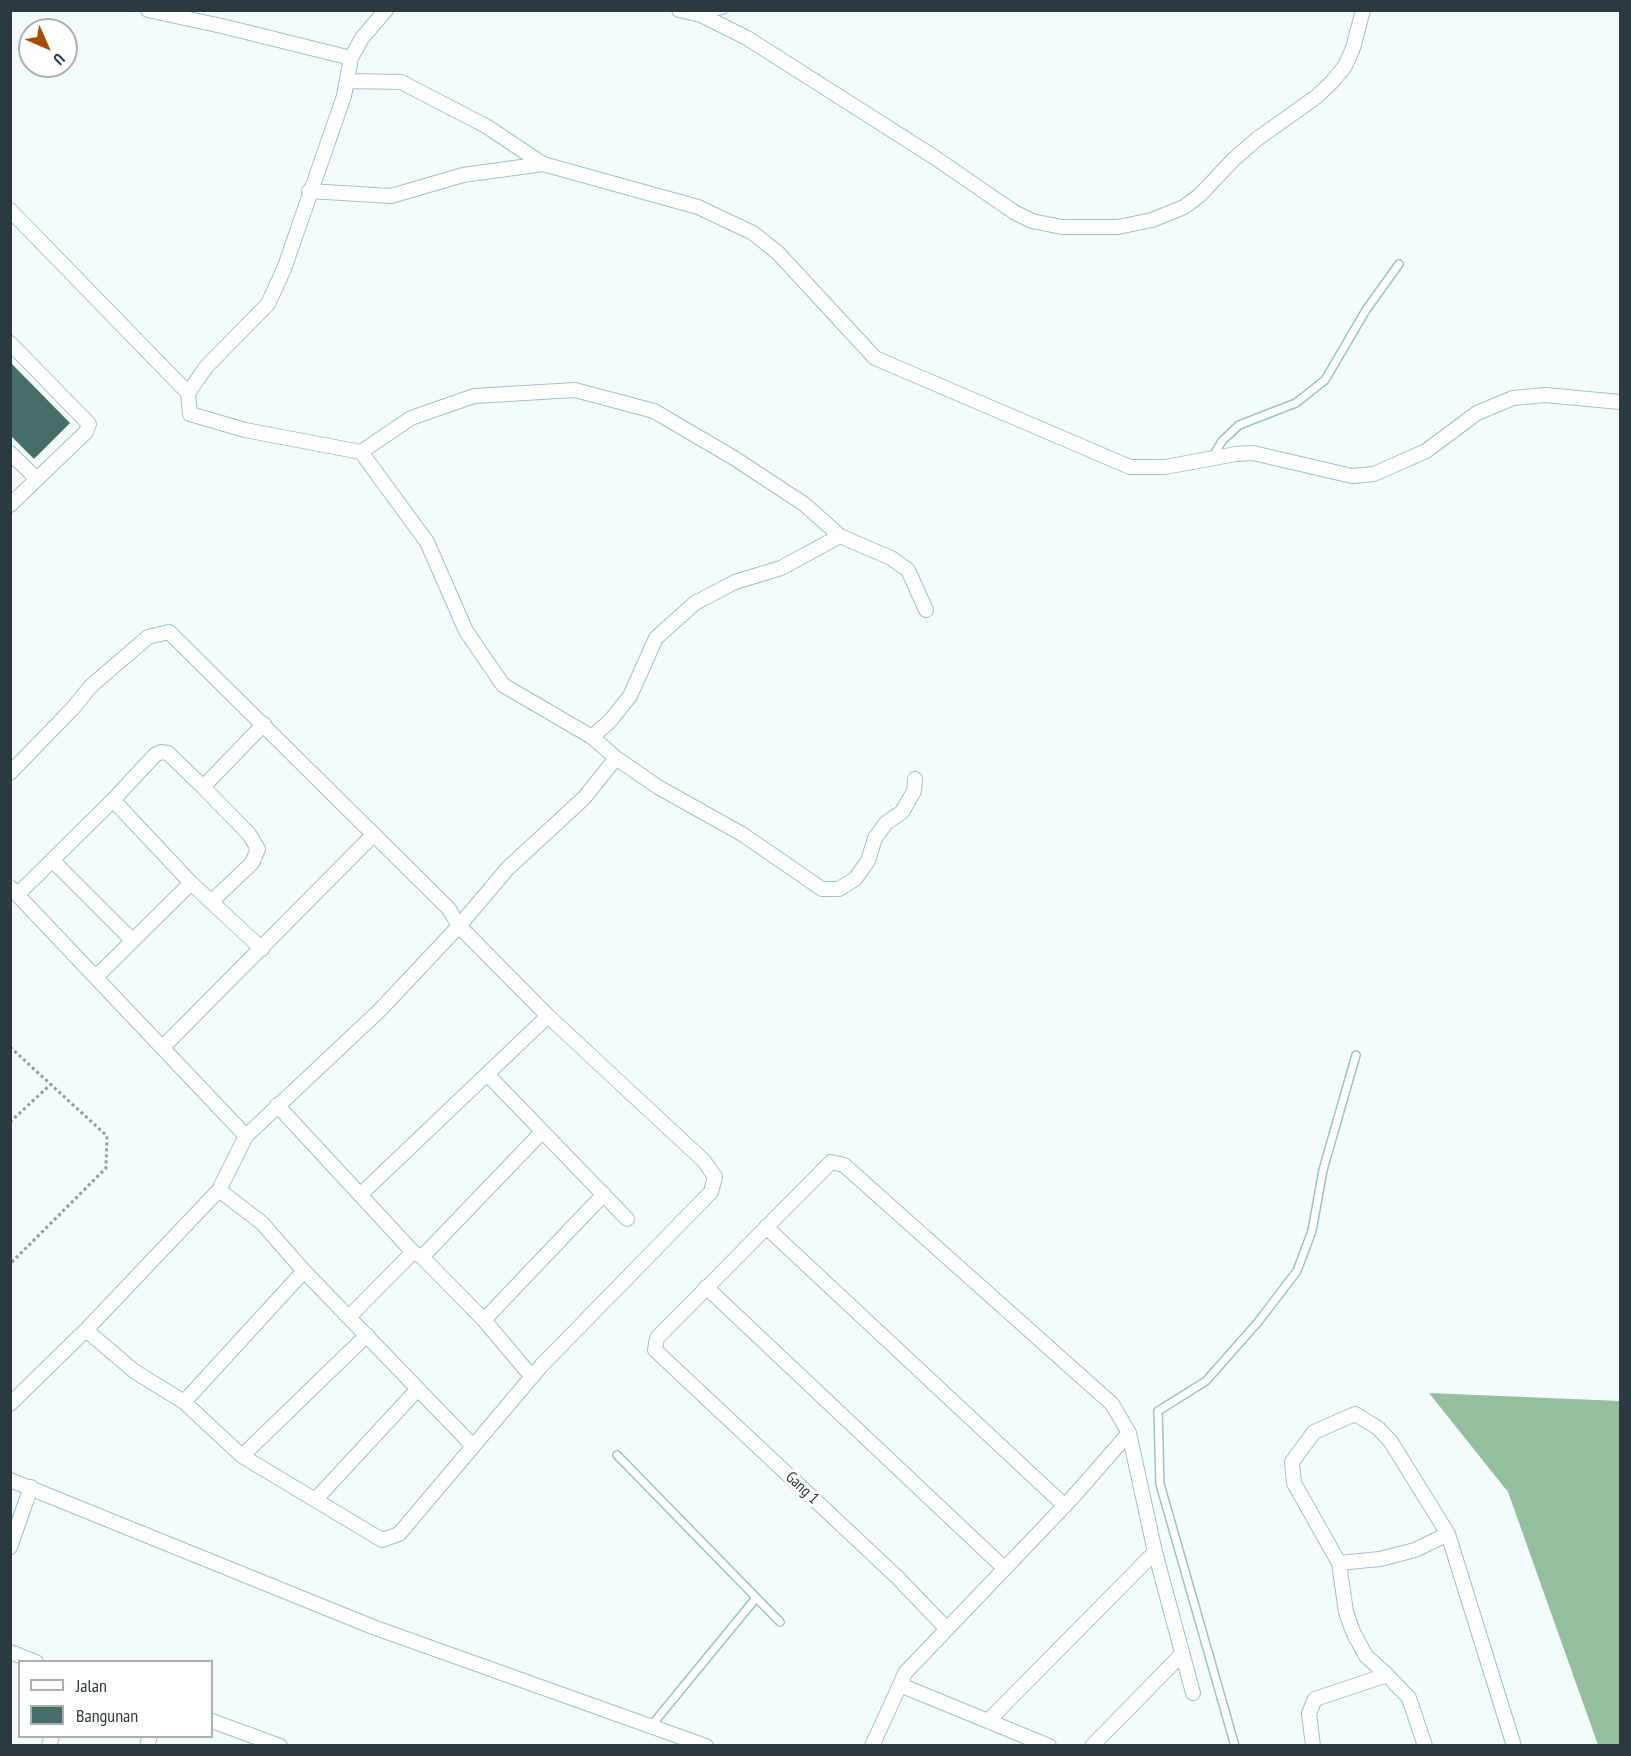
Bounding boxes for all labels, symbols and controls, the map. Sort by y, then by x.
north arrow [18,18,78,78]
text: U [49,49,69,69]
street label: Gang 1 [781,1468,823,1508]
legend [18,1660,213,1738]
text: Jalan [76,1674,107,1697]
text: Bangunan [76,1704,138,1727]

